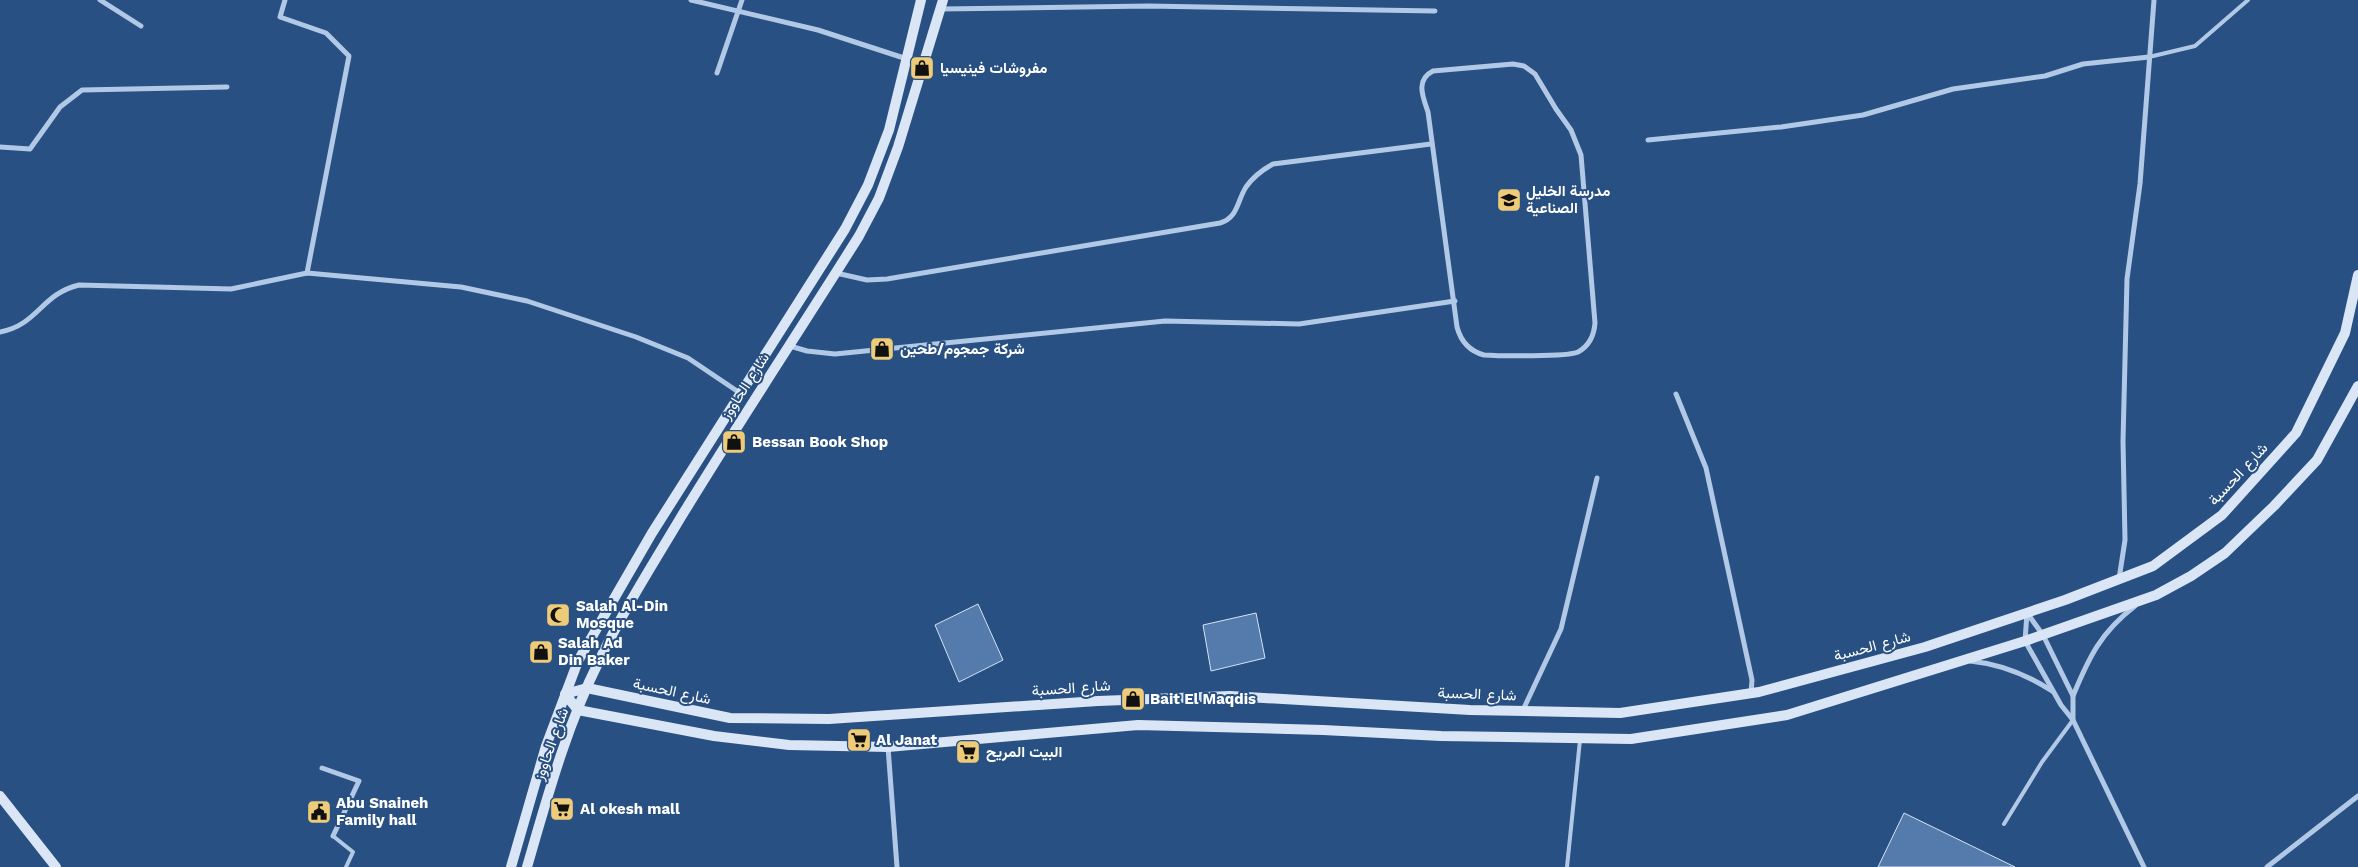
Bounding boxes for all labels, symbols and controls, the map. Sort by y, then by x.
shop icon: مفروشات فينيسيا [909,55,935,81]
place label: مفروشات فينيسيا [940,59,1047,77]
place label: مدرسة الخليل الصناعية [1526,182,1610,217]
school or university icon: مدرسة الخليل الصناعية [1496,187,1522,213]
shop icon: شركة جمجوم/طحين [869,336,895,362]
place label: شركة جمجوم/طحين [900,340,1025,359]
street label: شارع الحاووز [716,349,775,425]
shop icon: Bessan Book Shop [721,429,747,455]
place label: Bessan Book Shop [752,433,888,451]
street label: شارع الحسبة [2204,439,2273,510]
place label: Salah Al-Din Mosque [576,597,668,632]
mosque icon: Salah Al-Din Mosque [545,602,571,628]
street label: شارع الحسبة [1832,627,1913,667]
place label: Salah Ad Din Baker [558,634,630,669]
shop icon: Salah Ad Din Baker [528,639,554,665]
street label: شارع الحسبة [631,674,713,710]
street label: شارع الحسبة [1031,676,1111,702]
street label: شارع الحسبة [1437,684,1517,706]
shop icon: Bait El Maqdis [1120,686,1146,712]
place label: Bait El Maqdis [1150,690,1256,708]
street label: شارع الحاووز [529,705,574,784]
supermarket icon: Al Janat [846,727,872,753]
place label: Al Janat [876,731,937,749]
supermarket icon: البيت المريح [955,739,981,765]
place label: البيت المريح [986,743,1062,762]
place label: Abu Snaineh Family hall [336,794,428,829]
supermarket icon: Al okesh mall [549,796,575,822]
public building icon: Abu Snaineh Family hall [306,799,332,825]
place label: Al okesh mall [580,800,680,818]

